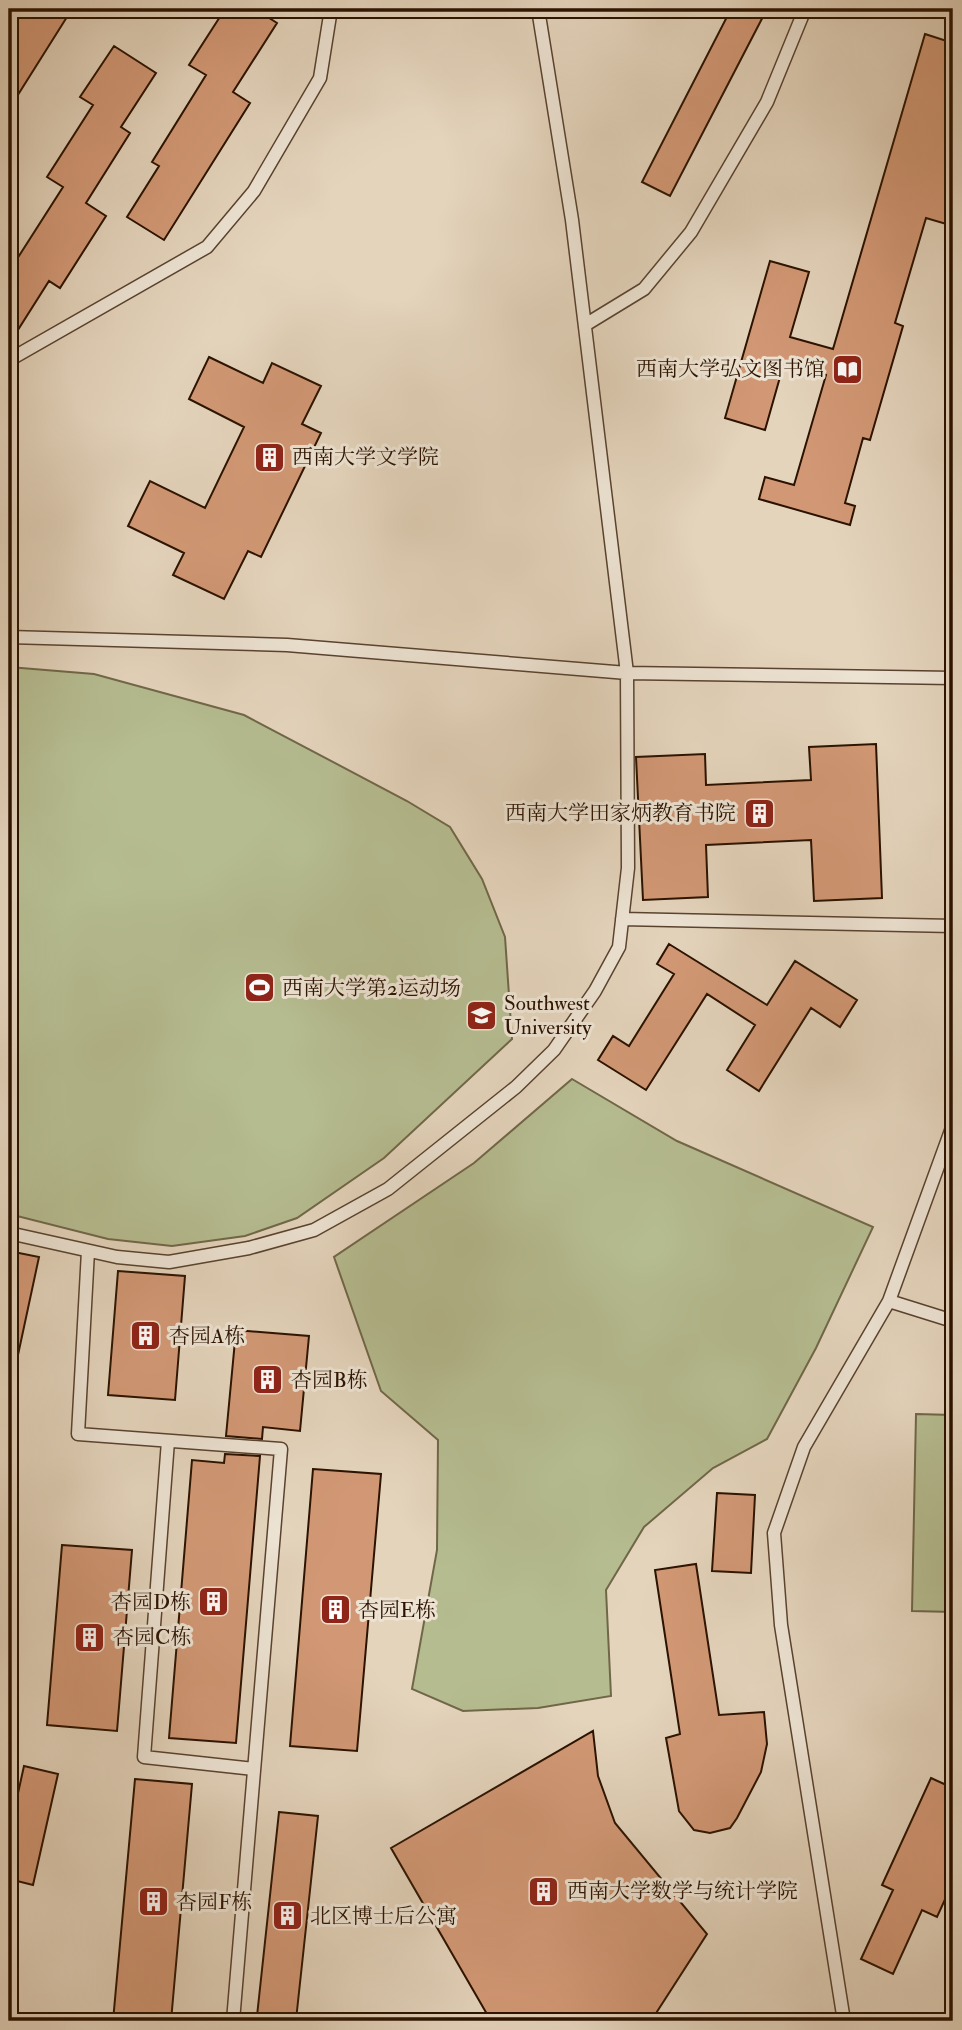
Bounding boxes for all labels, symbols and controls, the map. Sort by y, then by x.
library icon: 西南大学弘文图书馆 [831,352,865,386]
place label: 西南大学弘文图书馆 [636,356,825,383]
building icon: 西南大学文学院 [252,440,286,474]
place label: 西南大学文学院 [292,444,439,471]
building icon: 西南大学田家炳教育书院 [742,796,776,830]
place label: 西南大学田家炳教育书院 [505,800,736,827]
sports icon: 西南大学第2运动场 [242,971,276,1005]
place label: 西南大学第2运动场 [282,975,461,1002]
place label: Southwest University [504,990,592,1041]
school or university icon: Southwest University [464,998,498,1032]
building icon: 杏园A栋 [129,1319,163,1353]
place label: 杏园A栋 [169,1323,245,1350]
building icon: 杏园B栋 [251,1363,285,1397]
place label: 杏园B栋 [291,1367,368,1394]
building icon: 杏园D栋 [197,1585,231,1619]
place label: 杏园D栋 [111,1589,191,1616]
building icon: 杏园E栋 [318,1593,352,1627]
place label: 杏园E栋 [358,1597,436,1624]
building icon: 杏园C栋 [73,1620,107,1654]
place label: 杏园C栋 [113,1624,191,1651]
building icon: 西南大学数学与统计学院 [527,1874,561,1908]
place label: 西南大学数学与统计学院 [567,1878,798,1905]
building icon: 杏园F栋 [136,1885,170,1919]
place label: 杏园F栋 [176,1889,252,1916]
building icon: 北区博士后公寓 [270,1899,304,1933]
place label: 北区博士后公寓 [310,1903,457,1930]

